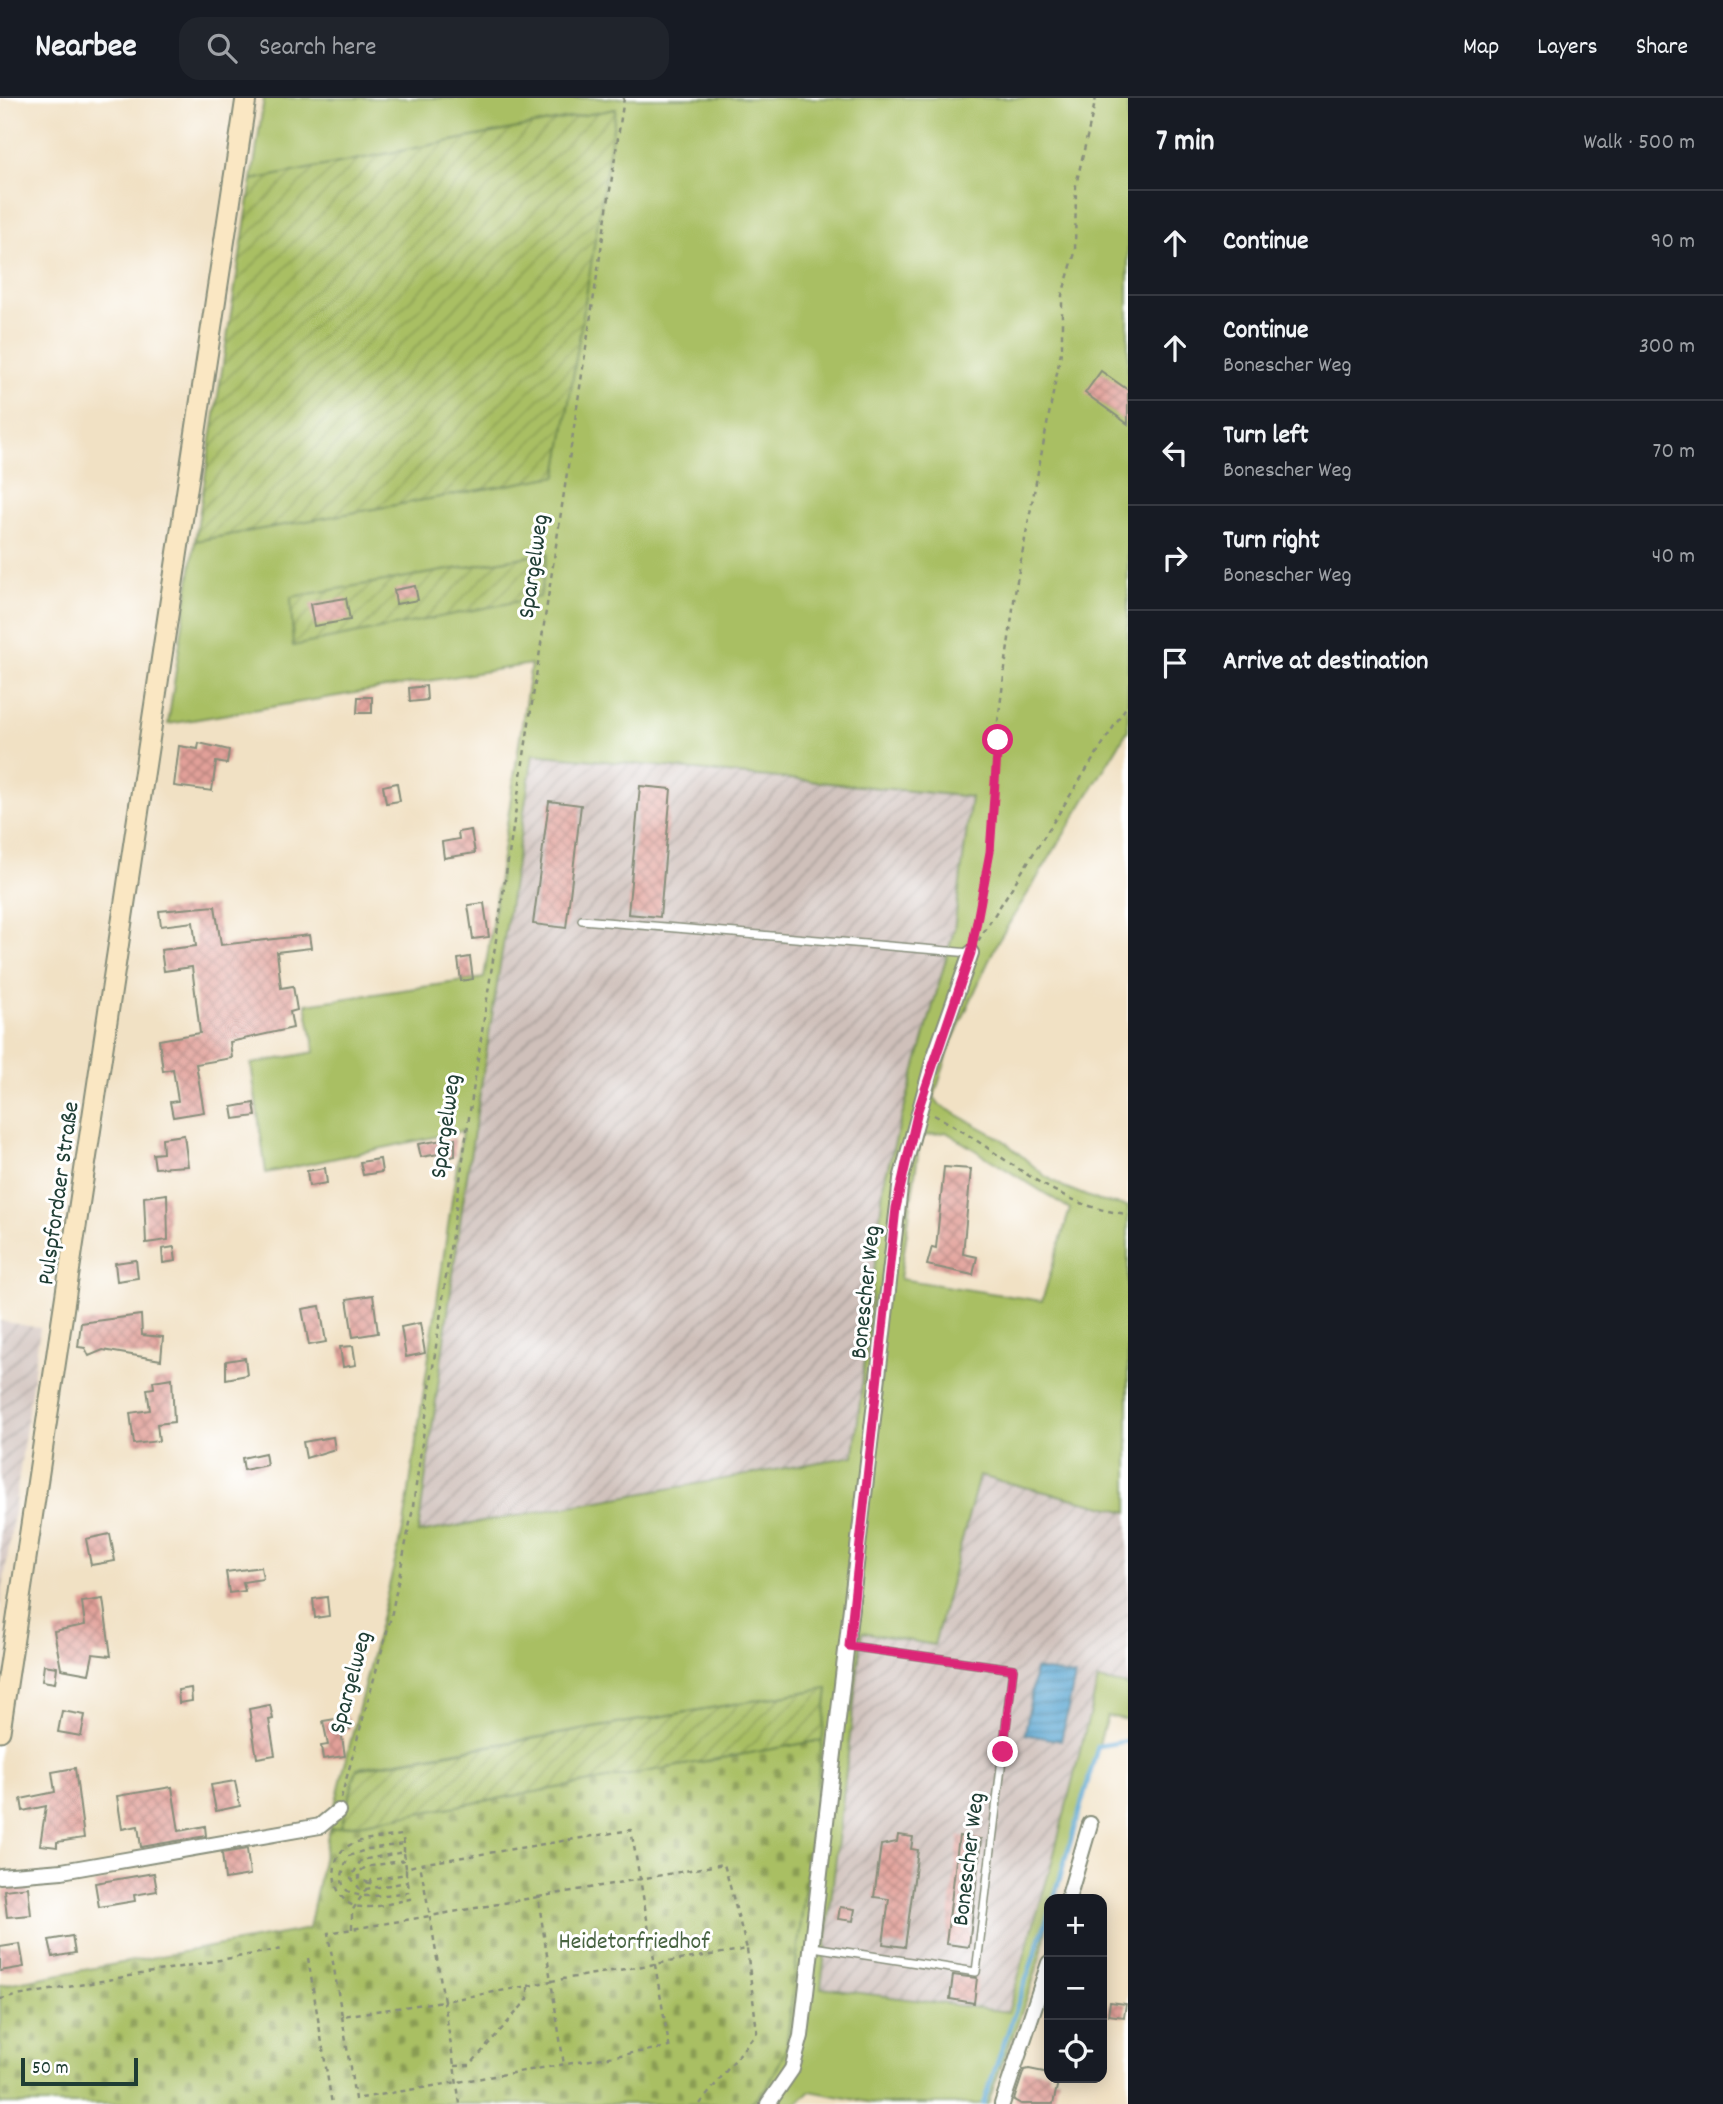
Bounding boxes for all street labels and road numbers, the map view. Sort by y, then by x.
street label: Spargelweg [511,512,559,621]
street label: Spargelweg [423,1072,471,1181]
street label: Pulspfordaer Straße [30,1099,90,1287]
street label: Bonescher Weg [843,1224,891,1361]
street label: Spargelweg [322,1628,382,1738]
street label: Bonescher Weg [945,1791,995,1928]

